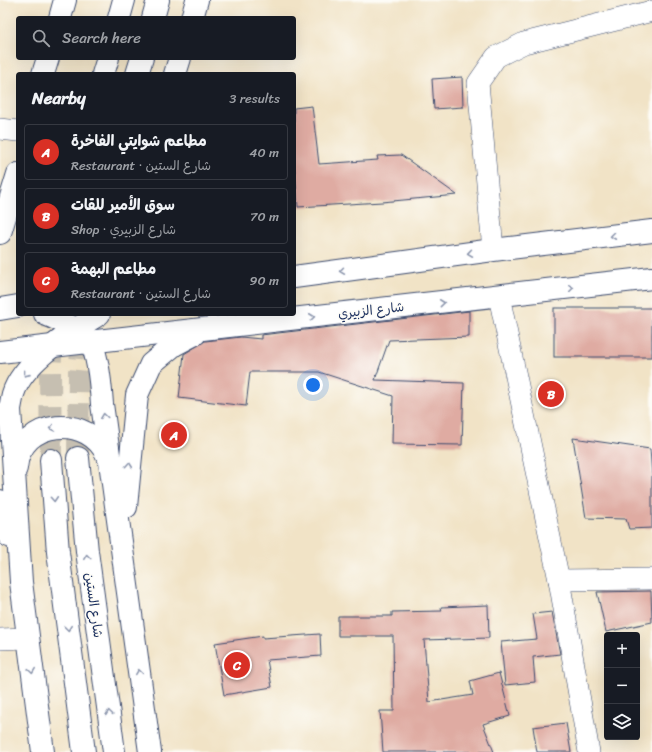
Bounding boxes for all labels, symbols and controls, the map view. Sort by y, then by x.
search box [16,16,296,60]
text: Search here [62,25,141,51]
icon: search [30,27,52,49]
text: Nearby [32,83,86,113]
text: 3 results [229,87,280,110]
text: مطاعم شوايتي الفاخرة [71,128,207,154]
text: A [42,141,50,164]
text: 40 m [249,141,279,164]
text: Restaurant · شارع الستين [71,154,211,177]
text: سوق الأمير للقات [71,192,175,218]
text: B [42,205,50,228]
text: 70 m [250,205,279,228]
text: Shop · شارع الزبيري [71,218,176,241]
one-way arrow [610,231,616,240]
one-way arrow [467,248,473,257]
text: مطاعم البهمة [71,256,156,282]
one-way arrow [338,266,345,275]
text: C [42,269,50,292]
text: 90 m [249,269,279,292]
text: Restaurant · شارع الستين [71,282,211,305]
one-way arrow [568,284,574,293]
street label: شارع الزبيري [337,295,405,325]
one-way arrow [439,298,445,307]
one-way arrow [309,313,315,322]
one-way arrow [23,369,30,376]
your location [303,375,323,395]
pin: B [538,379,564,409]
one-way arrow [100,413,109,419]
pin: A [161,420,187,450]
one-way arrow [49,423,55,432]
one-way arrow [125,462,134,468]
one-way arrow [49,496,58,502]
one-way arrow [83,554,92,560]
street label: شارع الستين [78,571,110,639]
one-way arrow [63,625,72,631]
map controls [604,632,640,740]
button: + [604,632,640,668]
pin: C [224,650,250,680]
one-way arrow [27,668,36,674]
button: − [604,668,640,704]
one-way arrow [135,669,144,675]
button: layers [604,704,640,740]
one-way arrow [105,710,114,716]

